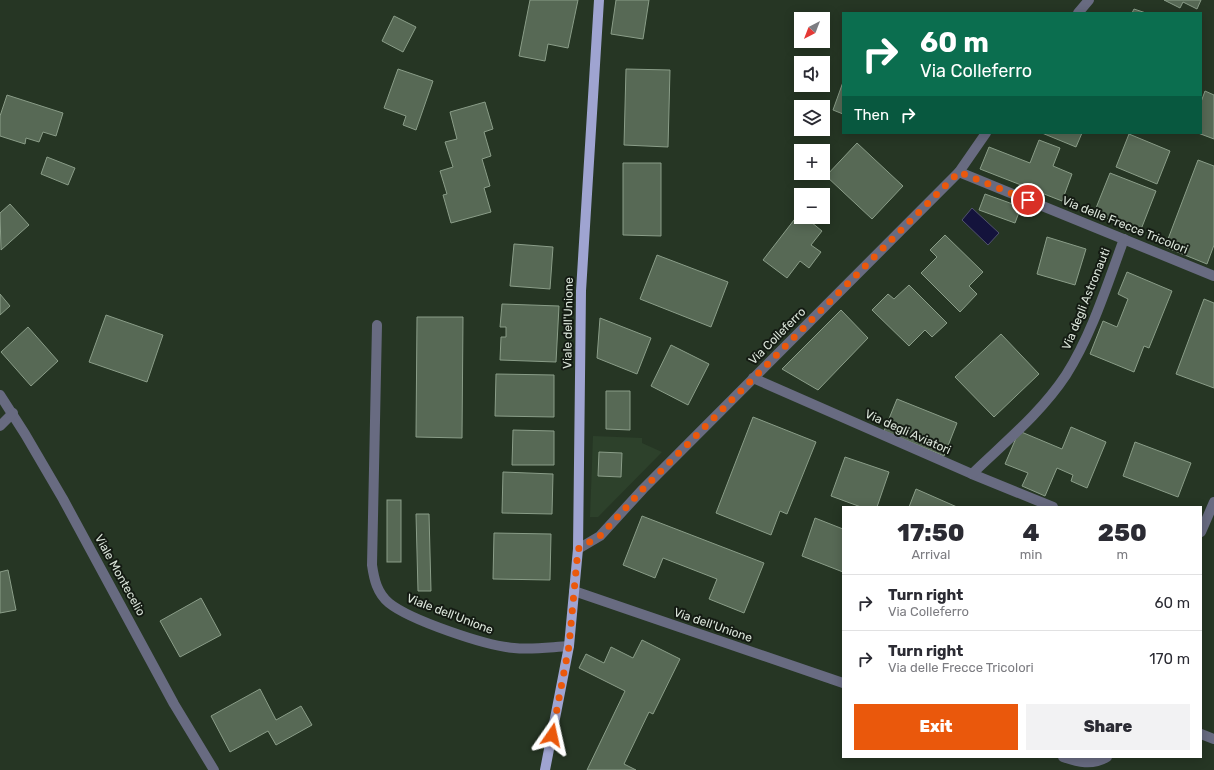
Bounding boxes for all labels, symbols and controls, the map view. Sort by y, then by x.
north arrow [794,12,830,48]
map controls [794,12,830,224]
text: 60 m [920,26,989,59]
icon: right [854,28,906,80]
button: sound [794,56,830,92]
text: Via Colleferro [920,60,1032,82]
button: layers [794,100,830,136]
icon: right [897,104,919,126]
text: Then [854,106,889,124]
button: + [794,144,830,180]
pin [1011,183,1045,217]
button: − [794,188,830,224]
icon: arrive [1017,189,1039,211]
street label: Via delle Frecce Tricolori [1060,193,1190,257]
street label: Via degli Astronauti [1059,246,1113,352]
street label: Viale dell'Unione [560,277,576,369]
street label: Via Colleferro [746,305,808,367]
street label: Via degli Aviatori [863,407,953,457]
text: 17:50 [897,519,964,547]
text: 4 [1023,519,1040,547]
text: 250 [1098,519,1147,547]
street label: Viale Montecelio [92,532,148,618]
text: Arrival [911,547,950,562]
text: min [1020,547,1042,562]
text: m [1116,547,1128,562]
text: Turn right [888,586,963,604]
street label: Viale dell'Unione [405,591,496,637]
icon: right [854,592,876,614]
text: 60 m [1154,594,1190,612]
text: Via Colleferro [888,604,969,619]
street label: Via dell'Unione [672,605,754,645]
text: Turn right [888,642,963,660]
icon: right [854,648,876,670]
text: 170 m [1149,650,1190,668]
text: Via delle Frecce Tricolori [888,660,1034,675]
button: Exit [854,704,1018,750]
button: Share [1026,704,1190,750]
position arrow [531,714,573,756]

